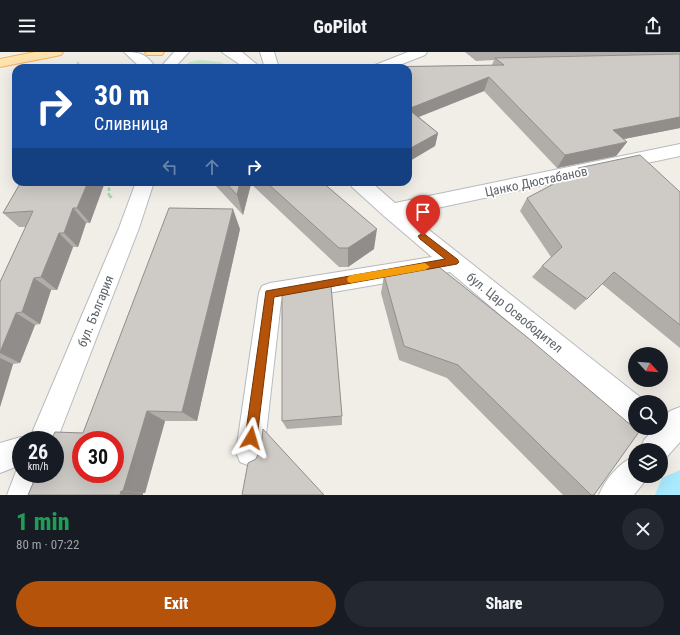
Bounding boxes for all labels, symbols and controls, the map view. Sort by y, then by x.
icon: menu [16,15,38,37]
icon: share [642,15,664,37]
text: GoPilot [313,16,367,37]
text: 30 m [94,79,150,112]
icon: right [28,80,80,132]
text: Сливница [94,113,168,134]
icon: left [159,156,181,178]
icon: ahead [201,156,223,178]
icon: right [243,156,265,178]
street label: Цанко Дюстабанов [483,163,589,200]
pin [406,195,440,236]
icon: arrive [412,201,434,223]
street label: бул. Цар Освободител [464,269,566,356]
street label: бул. България [74,273,117,349]
north arrow [628,347,668,387]
map controls [628,347,668,483]
button: search [628,395,668,435]
position arrow [230,417,272,459]
speed limit sign: 30 [72,431,124,483]
text: 26 [28,440,48,464]
button: layers [628,443,668,483]
text: km/h [28,461,48,472]
text: 1 min [16,508,70,536]
button: close [622,508,664,550]
text: 80 m · 07:22 [16,537,79,552]
button: Exit [16,581,336,627]
button: Share [344,581,664,627]

